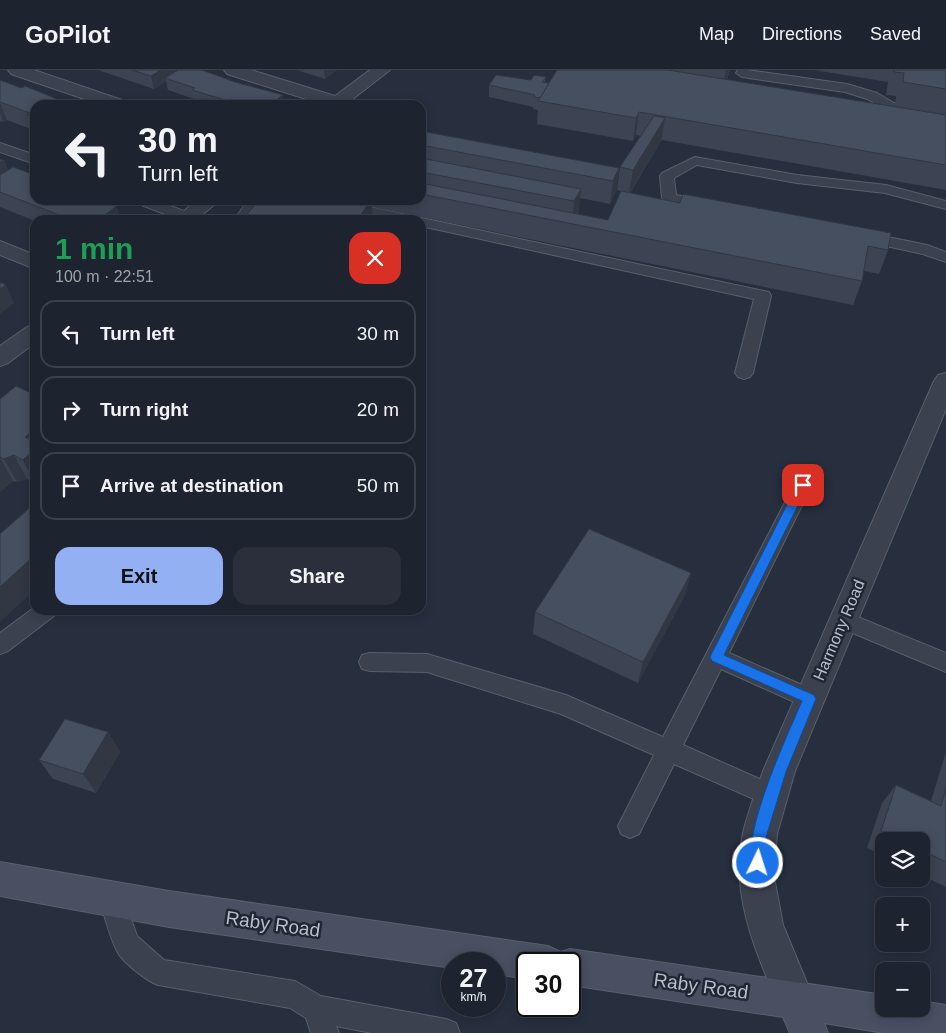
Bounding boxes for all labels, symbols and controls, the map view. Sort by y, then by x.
text: GoPilot [25,21,110,48]
text: Map [699,24,734,44]
text: Directions [762,24,842,44]
text: Saved [870,24,921,44]
icon: left [55,120,120,185]
text: 30 m [138,120,218,159]
text: Turn left [138,161,218,186]
text: 1 min [55,232,133,265]
button: close [349,232,401,284]
text: 100 m · 22:51 [55,268,154,285]
icon: left [57,320,85,348]
text: Turn left [100,323,175,344]
text: 30 m [357,323,399,344]
icon: right [57,396,85,424]
text: Turn right [100,399,188,420]
text: 20 m [357,399,399,420]
pin [782,464,824,506]
icon: arrive [789,471,817,499]
icon: arrive [57,472,85,500]
text: Arrive at destination [100,475,284,496]
text: 50 m [357,475,399,496]
button: Exit [55,547,223,605]
button: Share [233,547,401,605]
street label: Harmony Road [810,577,868,683]
map controls [875,832,930,1017]
button: layers [875,832,930,887]
position arrow [731,836,783,888]
button: + [875,897,930,952]
street label: Raby Road [224,907,322,941]
speed limit sign: 30 [516,952,581,1017]
button: − [875,962,930,1017]
text: 27 [460,964,487,992]
street label: Raby Road [652,969,750,1003]
text: km/h [460,990,487,1004]

